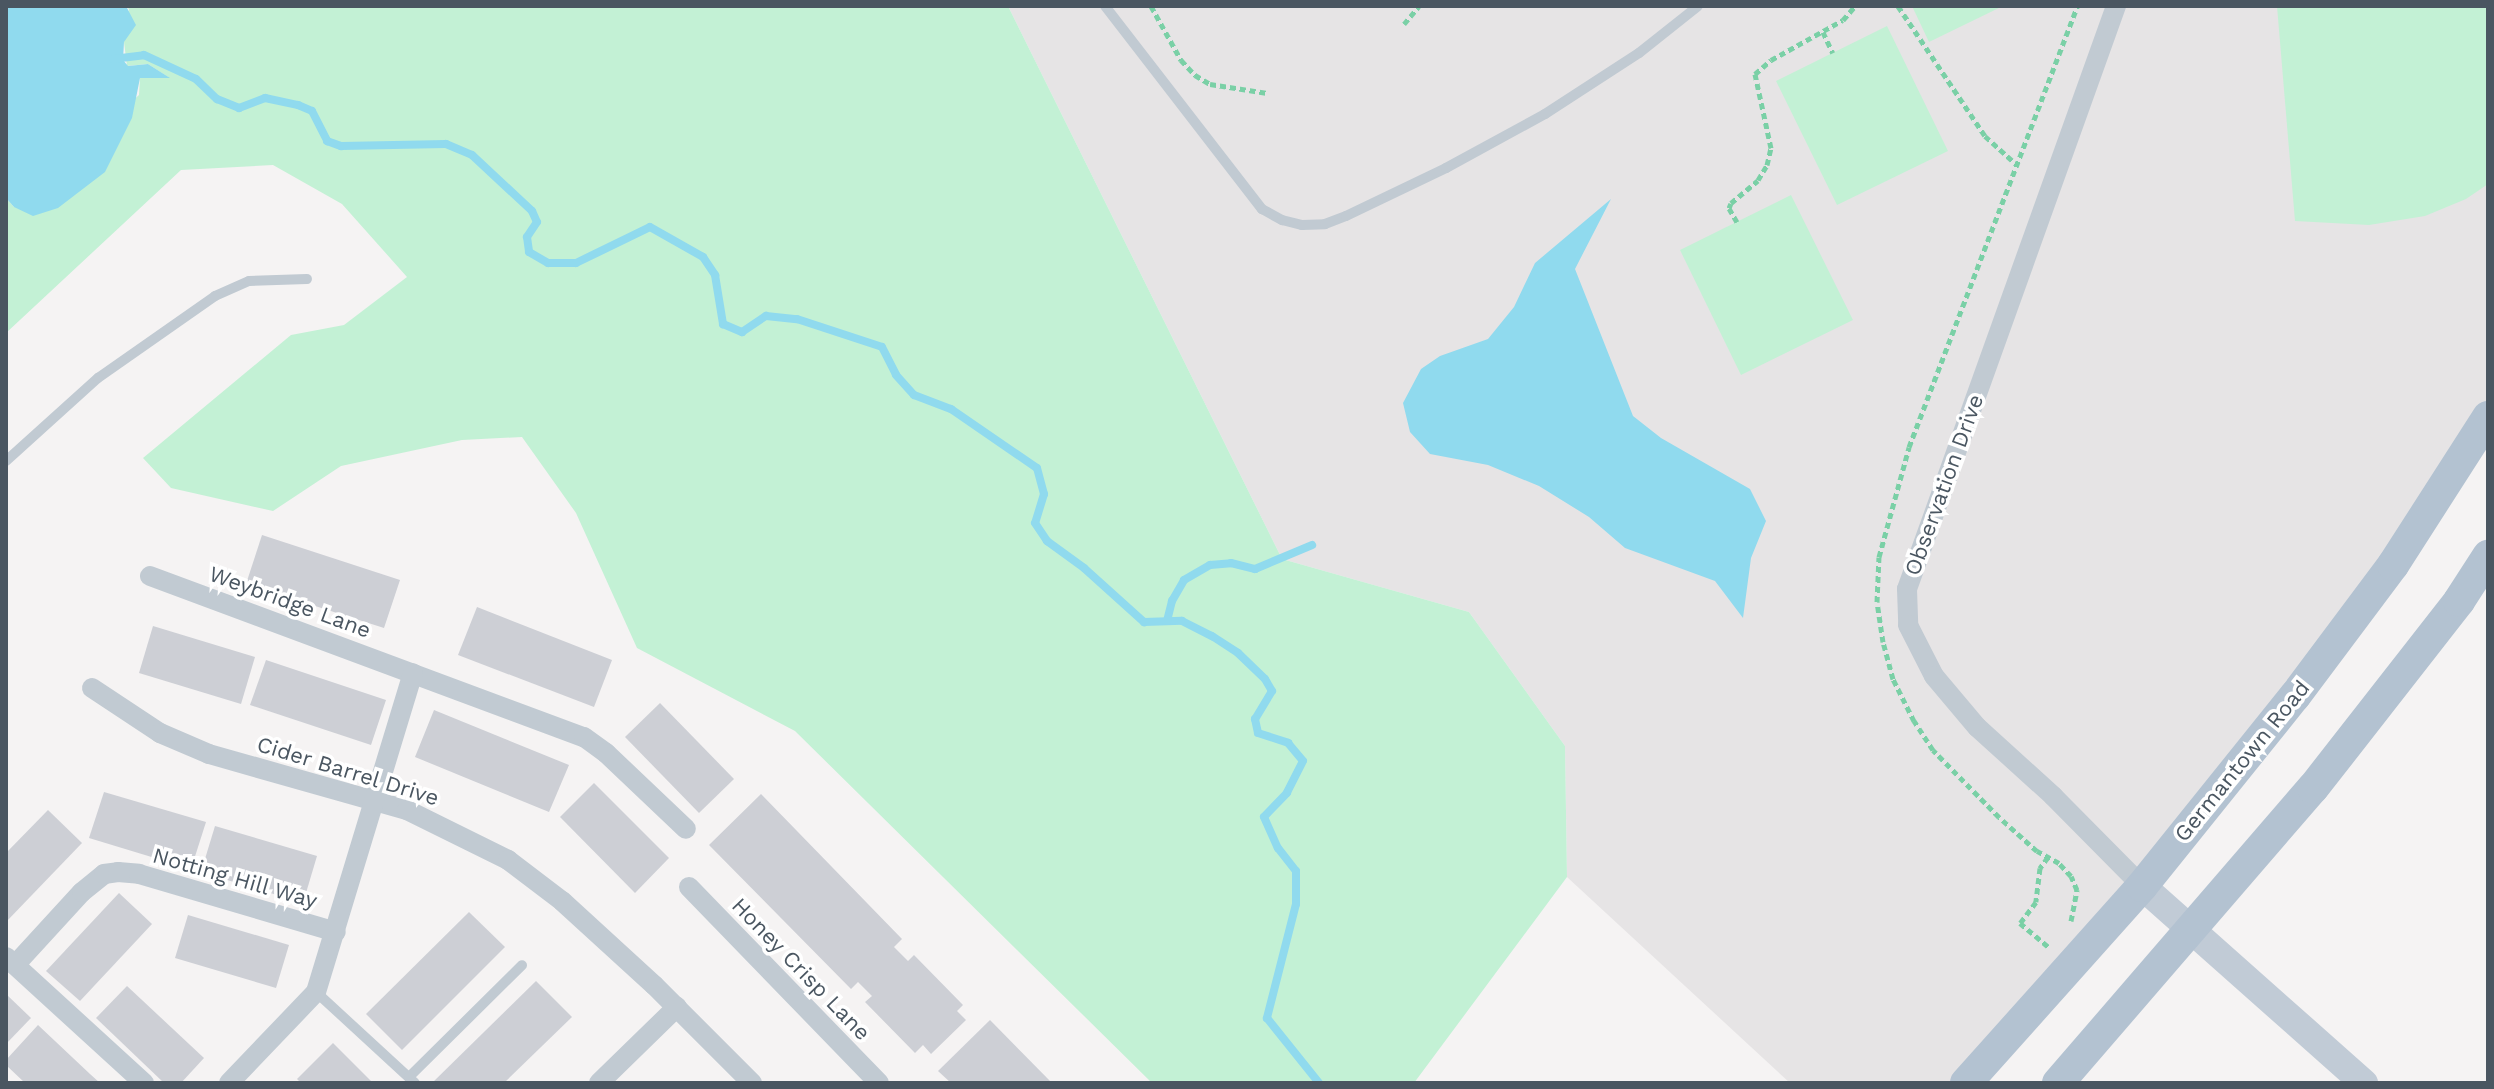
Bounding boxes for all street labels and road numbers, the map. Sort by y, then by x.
street label: Observation Drive [1899,391,1989,579]
street label: Weybridge Lane [206,560,374,644]
street label: Germantown Road [2169,675,2315,847]
street label: Cider Barrel Drive [253,731,443,811]
street label: Notting Hill Way [149,842,321,914]
street label: Honey Crisp Lane [726,892,876,1046]

